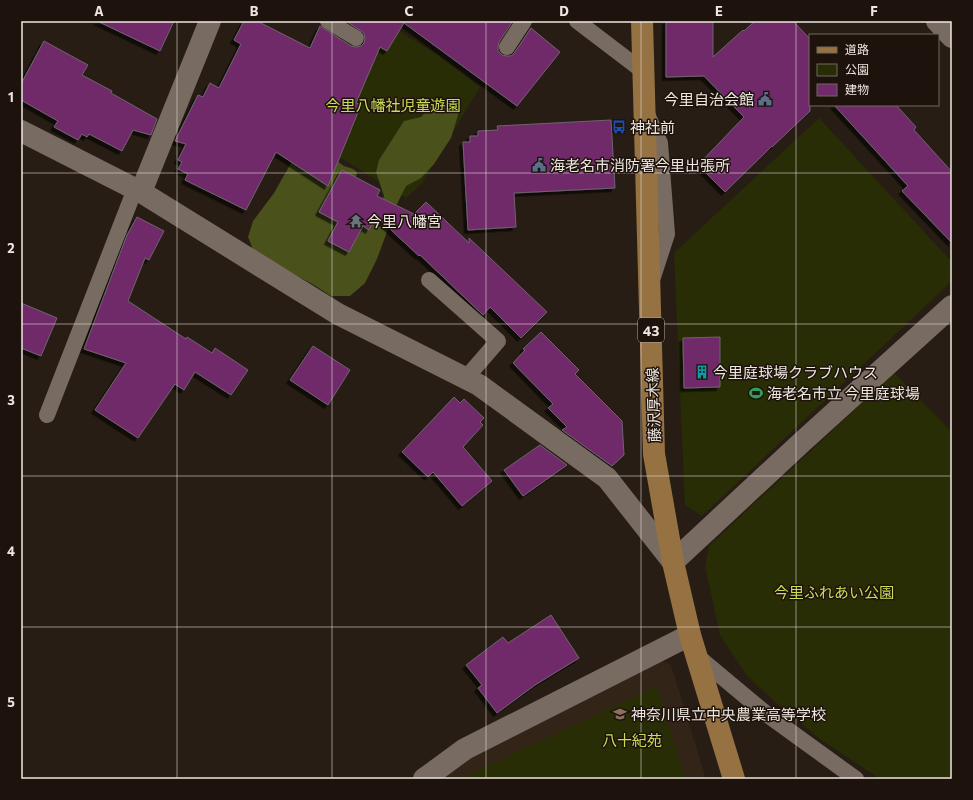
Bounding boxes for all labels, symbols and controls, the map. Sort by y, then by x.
text: A [94,3,104,19]
text: B [250,3,259,19]
text: C [405,3,414,19]
text: D [559,3,569,19]
text: E [715,3,723,19]
text: F [870,3,878,19]
legend [809,34,939,106]
text: 道路 [845,42,869,56]
text: 公園 [845,62,869,76]
text: 建物 [845,82,869,96]
text: 1 [8,89,14,105]
place label: 今里自治会館 [664,90,754,108]
public building icon: 今里自治会館 [757,91,773,107]
park label: 今里八幡社児童遊園 [325,96,461,114]
place label: 神社前 [630,118,675,136]
bus stop icon: 神社前 [611,119,627,135]
place label: 海老名市消防署今里出張所 [550,156,730,174]
public building icon: 海老名市消防署今里出張所 [531,157,547,173]
place label: 今里八幡宮 [367,212,442,230]
temple icon: 今里八幡宮 [348,213,364,229]
text: 2 [7,240,15,256]
road number: 43 [638,318,664,342]
place label: 今里庭球場クラブハウス [713,363,878,381]
building icon: 今里庭球場クラブハウス [694,364,710,380]
street label: 藤沢厚木線 [643,367,663,443]
place label: 海老名市立 今里庭球場 [767,384,920,402]
sports icon: 海老名市立 今里庭球場 [748,385,764,401]
text: 3 [7,392,15,408]
text: 4 [7,543,15,559]
park label: 今里ふれあい公園 [774,583,894,601]
text: 5 [7,694,15,710]
place label: 神奈川県立中央農業高等学校 [631,705,826,723]
school or university icon: 神奈川県立中央農業高等学校 [612,706,628,722]
park label: 八十紀苑 [602,731,662,749]

